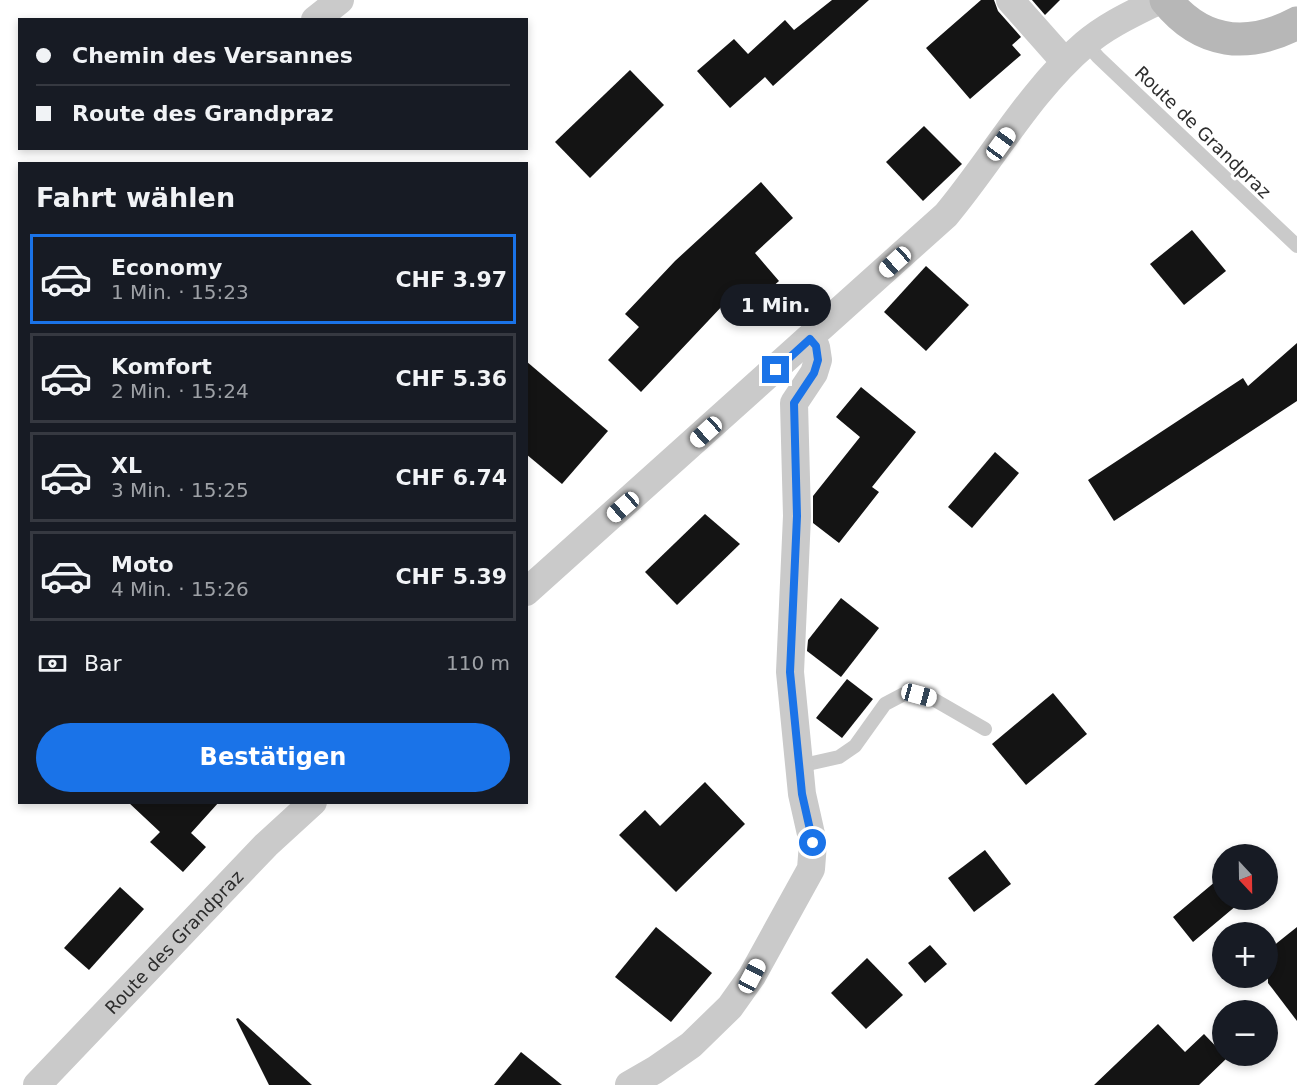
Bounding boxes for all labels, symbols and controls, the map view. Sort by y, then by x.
text: Chemin des Versannes [72,43,353,68]
street label: Route de Grandpraz [1131,62,1275,202]
text: Route des Grandpraz [72,101,334,126]
car [983,124,1019,164]
text: Fahrt wählen [36,182,235,213]
car [876,243,914,281]
icon: car [39,252,93,306]
text: Economy [111,255,222,280]
text: CHF 3.97 [395,267,507,292]
text: 1 Min. · 15:23 [111,280,249,304]
callout: 1 Min. [720,283,832,325]
text: 1 Min. [741,293,810,317]
icon: car [39,351,93,405]
text: Komfort [111,354,212,379]
route end [762,356,789,383]
text: CHF 5.36 [395,366,507,391]
text: 2 Min. · 15:24 [111,379,249,403]
car [687,413,725,451]
icon: car [39,450,93,504]
text: XL [111,453,142,478]
text: CHF 6.74 [395,465,507,490]
text: 3 Min. · 15:25 [111,478,249,502]
car [604,488,642,526]
icon: car [39,549,93,603]
text: Moto [111,552,174,577]
text: CHF 5.39 [395,564,507,589]
text: 4 Min. · 15:26 [111,577,249,601]
icon: cash [36,647,69,680]
text: Bar [84,651,122,676]
text: 110 m [446,651,510,675]
car [899,682,939,708]
button: Bestätigen [36,723,510,792]
route start [799,829,826,856]
north arrow [1212,844,1278,910]
map controls [1212,844,1278,1066]
street label: Route des Grandpraz [100,866,247,1018]
button: + [1212,922,1278,988]
car [736,956,768,996]
button: − [1212,1000,1278,1066]

